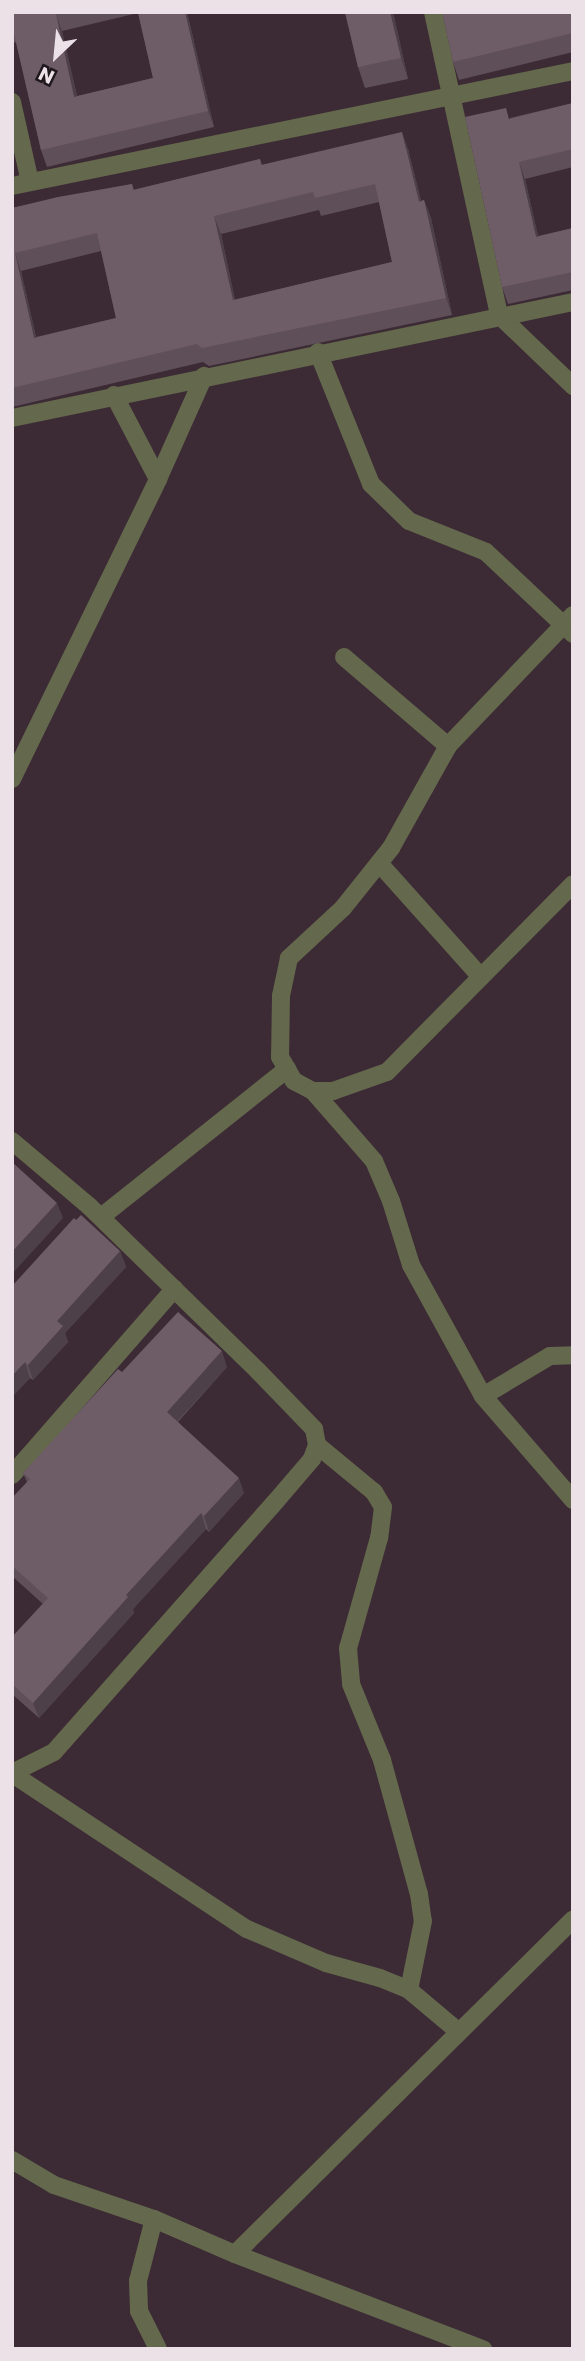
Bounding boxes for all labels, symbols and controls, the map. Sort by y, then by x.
north arrow [21,21,91,91]
text: N [34,60,59,91]

